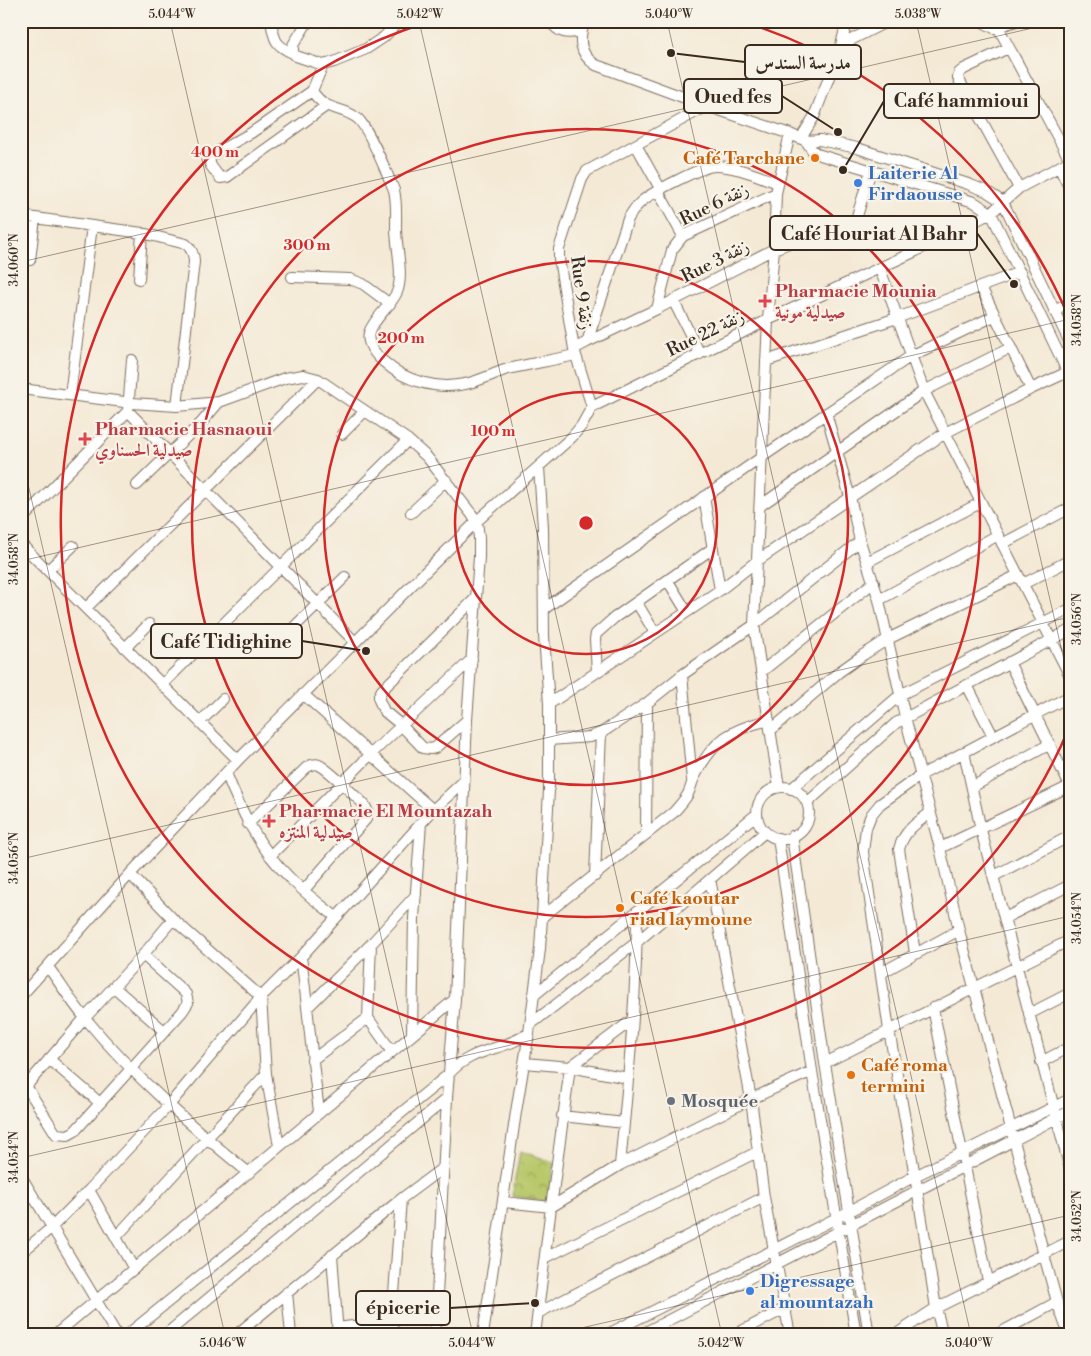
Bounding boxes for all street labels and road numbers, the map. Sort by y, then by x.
street label: Rue 6 زنقة [676,178,753,231]
street label: Rue 3 زنقة [677,235,753,288]
street label: Rue 9 زنقة [565,255,598,331]
street label: Rue 22 زنقة [662,305,748,362]

